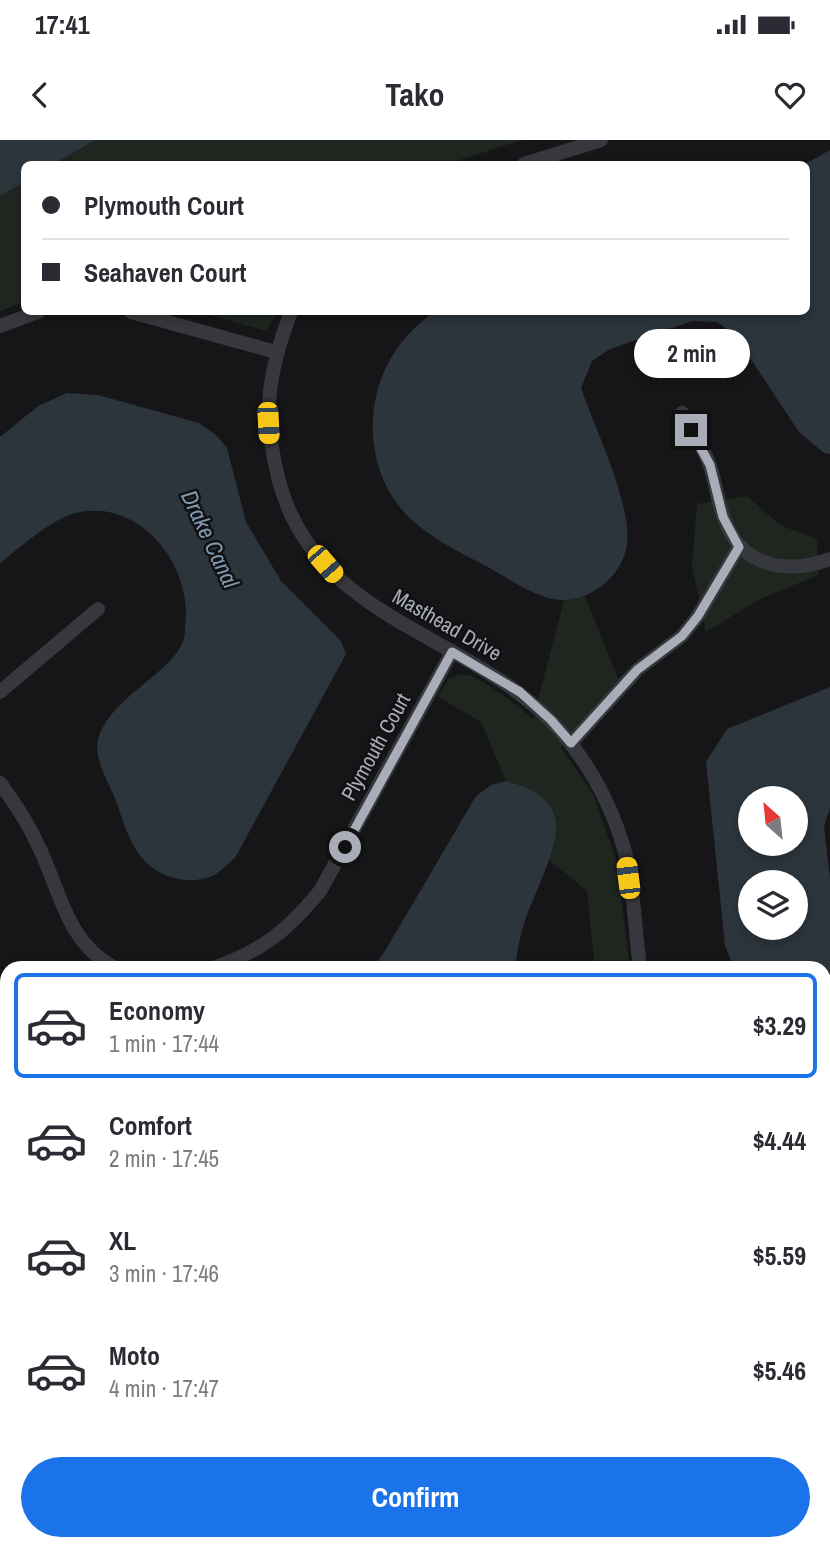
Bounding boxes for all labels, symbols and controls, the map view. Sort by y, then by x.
text: 17:41 [35,7,90,42]
text: Tako [385,73,445,116]
icon: back [21,76,59,114]
icon: heart [771,76,809,114]
text: Plymouth Court [84,188,244,223]
text: Seahaven Court [84,255,246,290]
callout: 2 min [633,328,749,378]
text: 2 min [667,338,717,369]
car [257,401,280,445]
route end [675,414,707,446]
water label: Drake Canal [174,485,247,594]
car [304,541,347,587]
street label: Masthead Drive [387,582,507,668]
street label: Plymouth Court [334,688,417,806]
north arrow [738,786,808,856]
map controls [738,786,808,940]
route start [329,831,361,863]
car [616,856,641,900]
button: layers [738,870,808,940]
text: Economy [109,993,205,1028]
icon: car [25,994,88,1057]
text: $3.29 [753,1008,806,1043]
text: 1 min · 17:44 [109,1028,219,1059]
text: Comfort [109,1108,192,1143]
icon: car [25,1109,88,1172]
text: $4.44 [753,1123,806,1158]
text: 2 min · 17:45 [109,1143,219,1174]
text: XL [109,1223,136,1258]
icon: car [25,1224,88,1287]
text: $5.59 [753,1238,806,1273]
text: 3 min · 17:46 [109,1258,219,1289]
text: Moto [109,1338,160,1373]
icon: car [25,1339,88,1402]
text: $5.46 [753,1353,806,1388]
text: 4 min · 17:47 [109,1373,219,1404]
button: Confirm [21,1457,810,1537]

